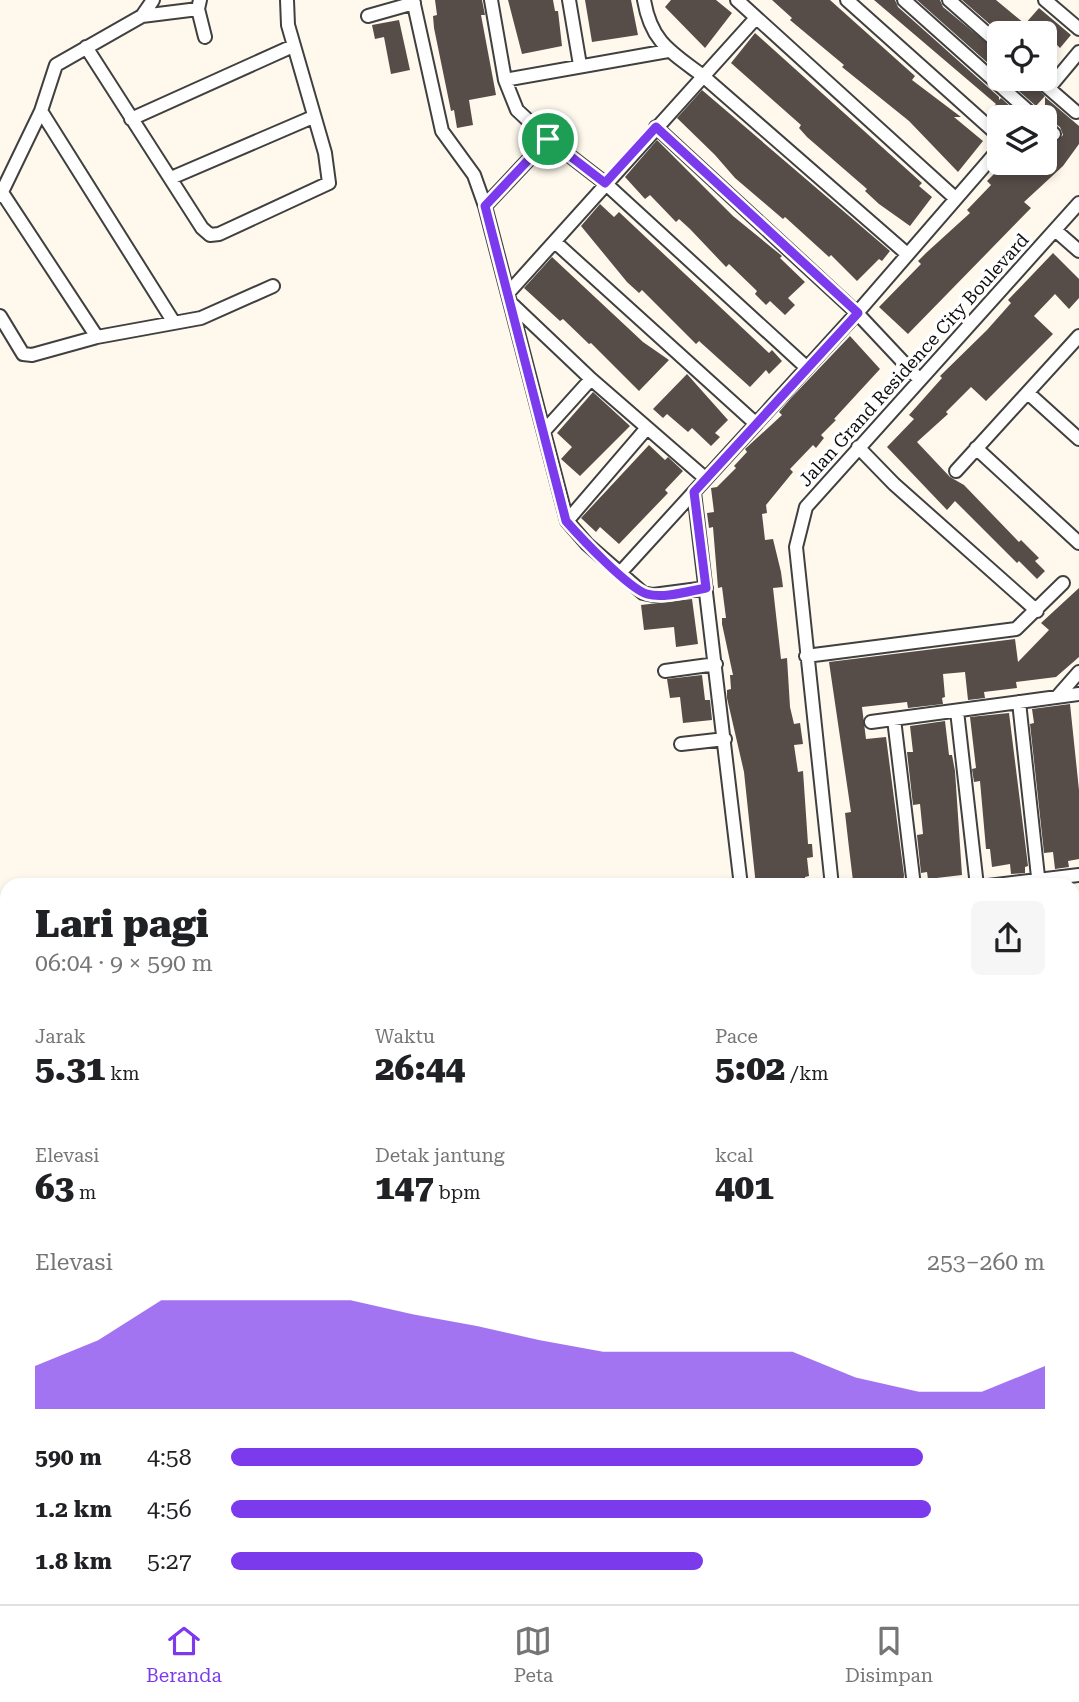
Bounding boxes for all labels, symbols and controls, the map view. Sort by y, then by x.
map controls [987,21,1057,175]
button: locate [987,21,1057,91]
button: layers [987,105,1057,175]
pin [518,109,578,169]
icon: arrive [529,120,567,158]
street label: Jalan Grand Residence City Boulevard [794,229,1033,490]
button: share [971,901,1045,975]
text: Lari pagi [35,902,209,946]
text: 06:04 · 9 × 590 m [35,950,213,977]
text: Jarak [35,1025,86,1048]
text: Waktu [375,1025,435,1048]
text: Pace [715,1025,758,1048]
text: 5.31 [35,1048,105,1089]
text: 26:44 [375,1048,465,1089]
text: 5:02 [715,1048,785,1089]
text: km [105,1062,140,1085]
text: /km [785,1062,829,1085]
text: Elevasi [35,1144,99,1167]
text: Detak jantung [375,1144,504,1167]
text: kcal [715,1144,753,1167]
text: 63 [35,1167,74,1208]
text: 147 [375,1167,434,1208]
text: 401 [715,1167,774,1208]
text: m [74,1181,96,1204]
text: bpm [434,1181,481,1204]
text: Elevasi [35,1249,113,1276]
text: 253–260 m [927,1249,1045,1276]
text: 590 m [35,1444,102,1471]
text: 4:58 [147,1444,192,1471]
text: 1.2 km [35,1496,112,1523]
text: 4:56 [147,1496,192,1523]
text: 1.8 km [35,1548,112,1575]
text: 5:27 [147,1548,192,1575]
tab: Beranda [146,1622,222,1687]
tab: Peta [514,1622,553,1687]
tab: Disimpan [845,1622,933,1687]

